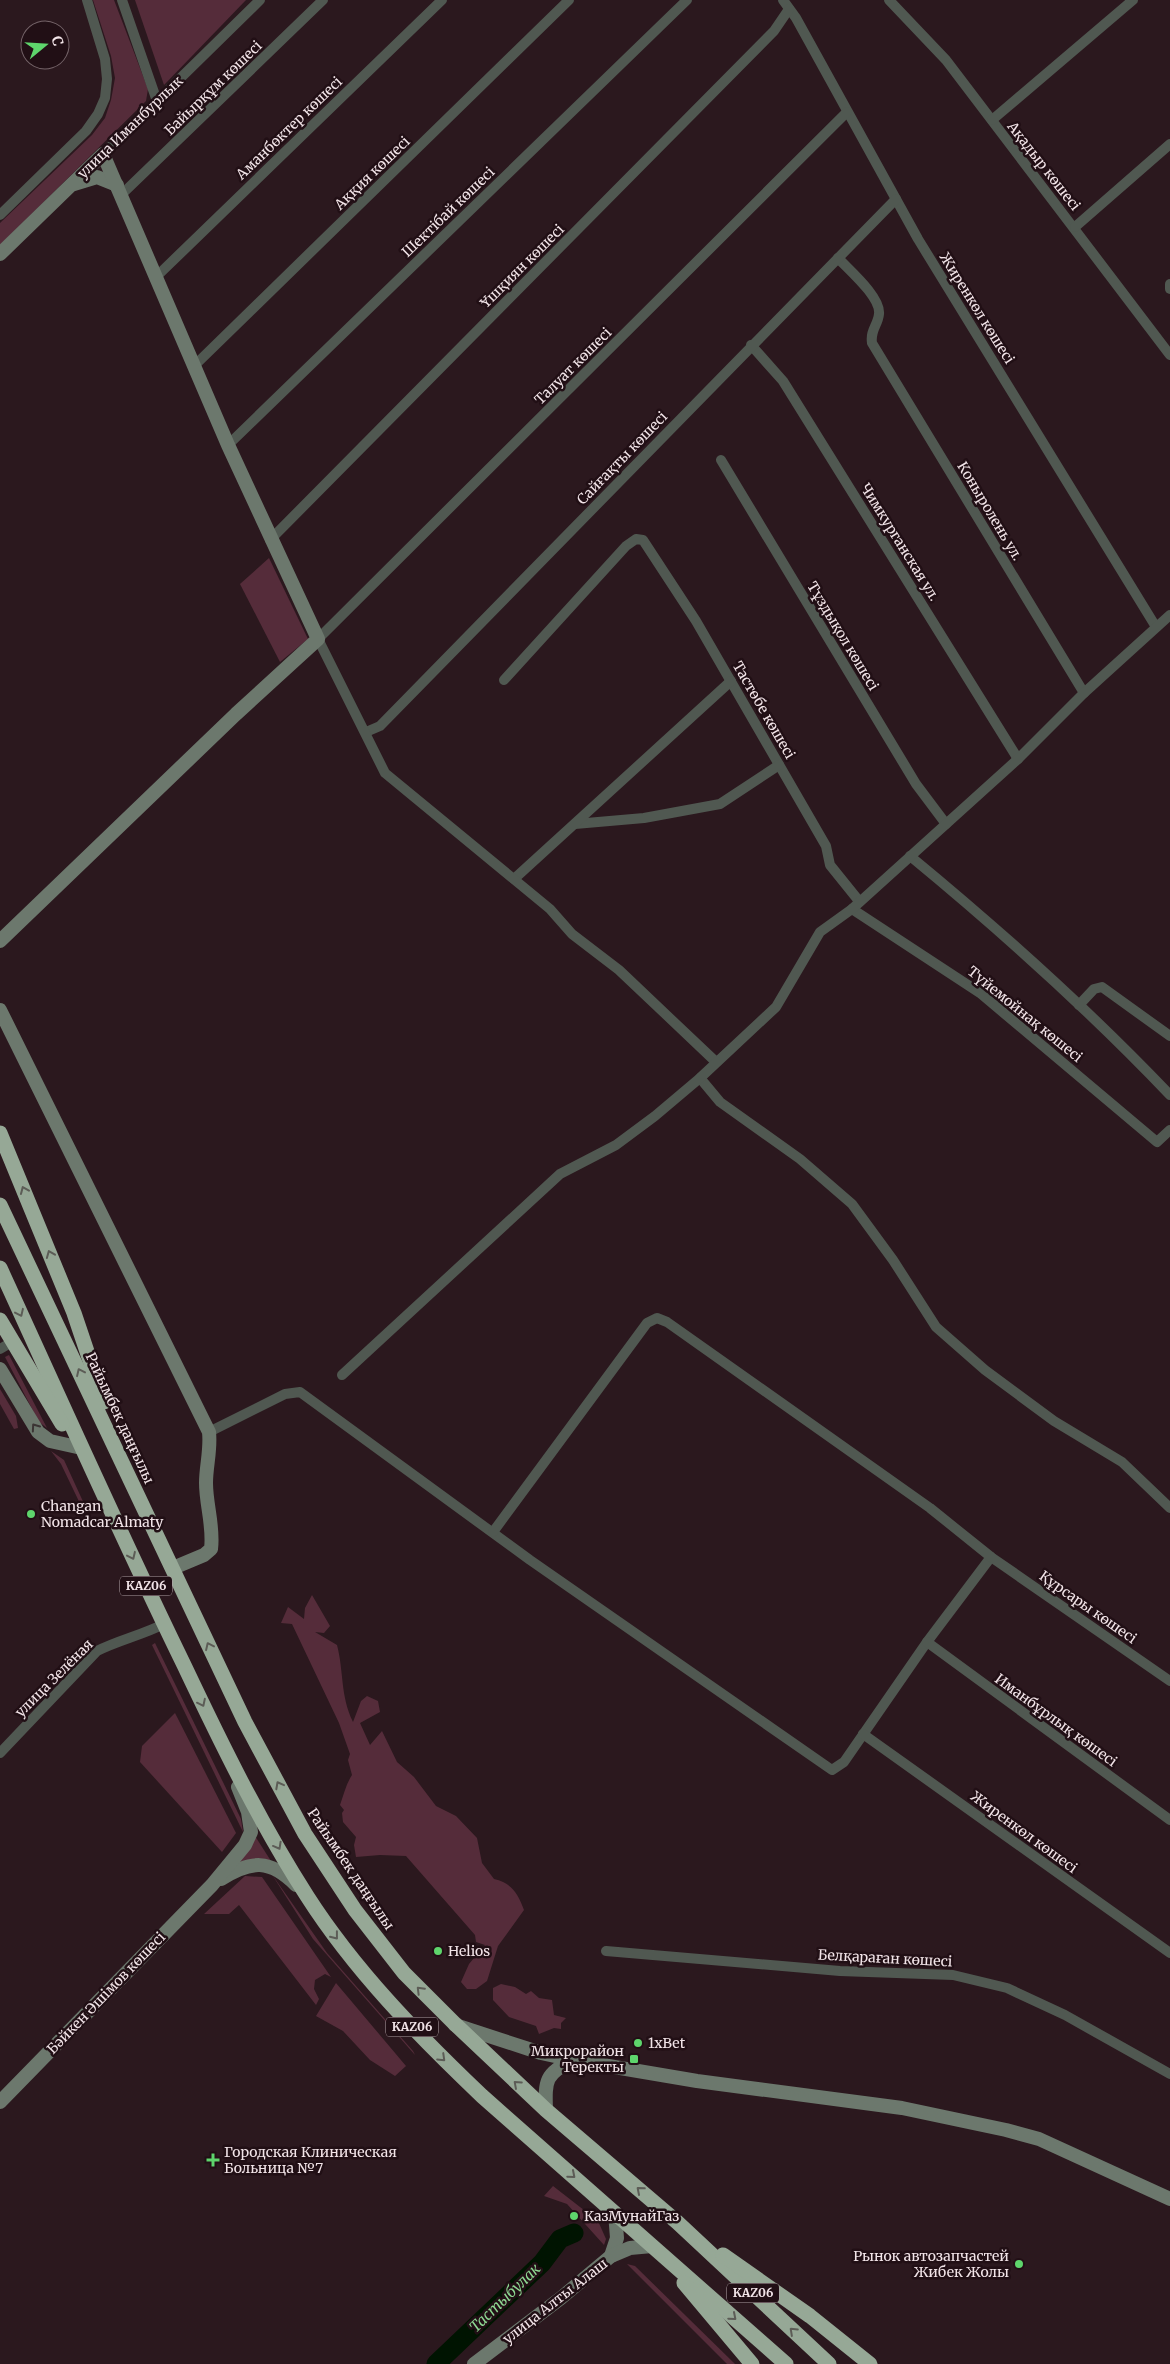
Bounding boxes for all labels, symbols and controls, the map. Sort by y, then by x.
north arrow [20,20,70,70]
text: С [47,34,67,48]
street label: Байырқұм көшесі [160,36,266,139]
street label: улица Иманбурлык [73,72,187,182]
street label: Аманбөктер көшесі [231,72,346,184]
street label: Ақадыр көшесі [1003,117,1085,215]
street label: Аққия көшесі [330,132,414,214]
street label: Шектібай көшесі [398,163,499,261]
street label: Ұшқиян көшесі [476,220,568,312]
street label: Жиренкөл көшесі [936,249,1019,367]
street label: Талуат көшесі [531,323,616,408]
street label: Сайғақты көшесі [573,407,671,508]
street label: Коныролень ул. [953,458,1027,564]
street label: Чимкурганская ул. [857,480,943,604]
street label: Тұздықол көшесі [803,578,883,694]
street label: Тастөбе көшесі [729,658,799,762]
street label: Түйемойнақ көшесі [964,962,1086,1066]
one-way arrow [19,1186,30,1195]
one-way arrow [46,1250,56,1259]
one-way arrow [14,1308,25,1317]
street label: Райымбек даңғылы [82,1350,158,1486]
one-way arrow [76,1368,87,1377]
one-way arrow [32,1423,41,1433]
place label: Changan Nomadcar Almaty [41,1497,164,1531]
marker: Changan Nomadcar Almaty [25,1508,37,1520]
one-way arrow [126,1551,136,1560]
street label: Құрсары көшесі [1036,1567,1141,1648]
road number: KАZ06 [120,1576,172,1595]
street label: улица Зелёная [11,1635,97,1721]
one-way arrow [205,1642,216,1651]
street label: Иманбұрлық көшесі [991,1670,1121,1771]
one-way arrow [196,1697,206,1706]
one-way arrow [275,1781,285,1790]
street label: Жиренкөл көшесі [967,1787,1081,1877]
street label: Райымбек даңғылы [304,1805,398,1933]
one-way arrow [272,1841,282,1850]
street label: Бәйкен Әшімов көшесі [43,1928,169,2058]
one-way arrow [329,1930,338,1940]
place label: Helios [448,1942,490,1960]
marker: Helios [432,1945,444,1957]
street label: Белқараған көшесі [817,1945,953,1971]
one-way arrow [417,1986,426,1995]
road number: KАZ06 [386,2018,438,2036]
place label: 1xBet [648,2034,686,2052]
marker: 1xBet [632,2037,644,2049]
place label: Микрорайон Теректы [531,2042,624,2076]
one-way arrow [436,2052,445,2061]
marker: Микрорайон Теректы [628,2053,640,2065]
one-way arrow [514,2081,523,2090]
place label: Городская Клиническая Больница №7 [224,2143,397,2177]
marker: Городская Клиническая Больница №7 [206,2153,220,2167]
one-way arrow [566,2169,575,2178]
one-way arrow [637,2188,646,2196]
place label: КазМунайГаз [584,2207,679,2225]
marker: КазМунайГаз [568,2210,580,2222]
place label: Рынок автозапчастей Жибек Жолы [853,2247,1009,2281]
street label: улица Алты Алаш [499,2254,611,2348]
marker: Рынок автозапчастей Жибек Жолы [1013,2258,1025,2270]
water label: Тастыбулак [465,2259,545,2336]
road number: KАZ06 [727,2284,779,2302]
one-way arrow [728,2311,737,2320]
one-way arrow [790,2328,799,2337]

